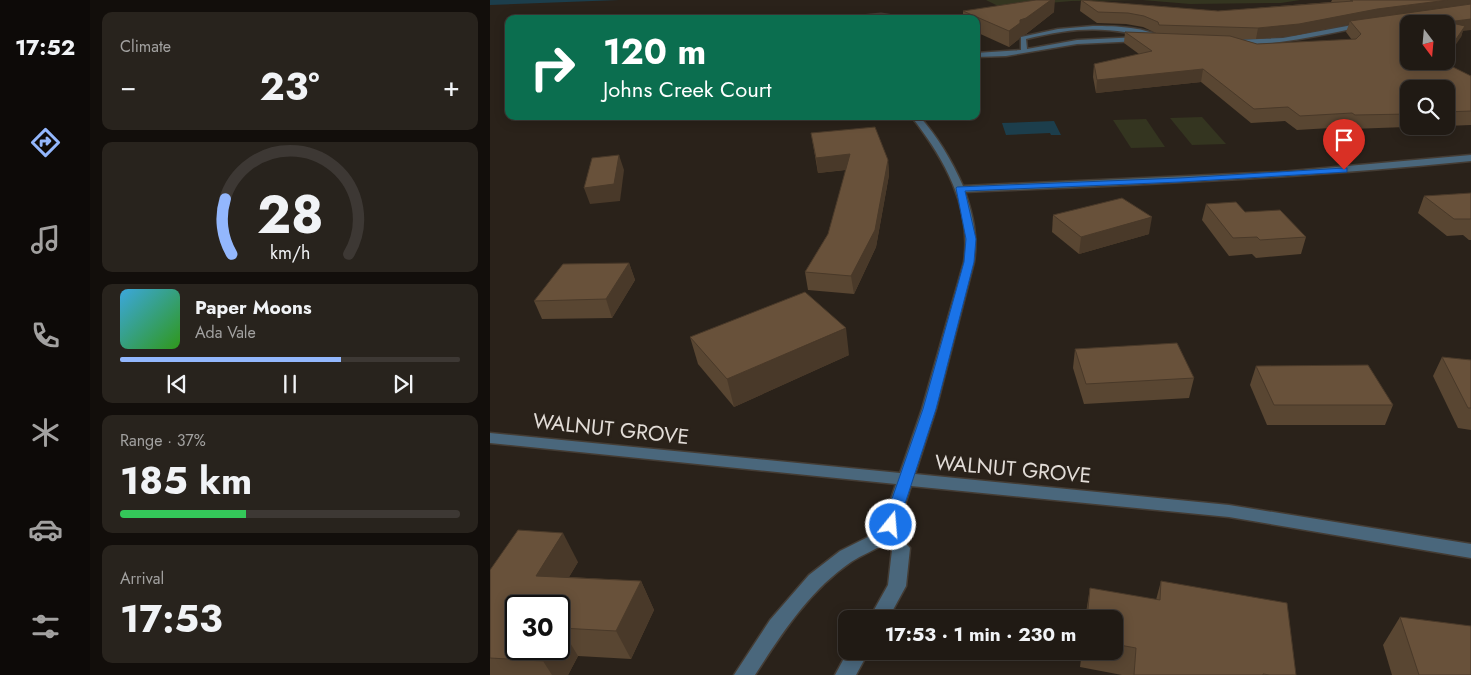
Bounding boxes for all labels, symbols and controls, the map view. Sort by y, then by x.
north arrow [1400,15,1455,70]
map controls [1400,15,1455,135]
text: 120 m [603,27,706,77]
text: 17:52 [15,31,75,63]
text: Climate [120,35,171,58]
icon: right [520,35,585,100]
text: 23° [260,59,320,114]
text: − [120,66,137,107]
text: + [443,66,460,107]
text: Johns Creek Court [603,73,772,105]
button: search [1400,80,1455,135]
pin [1323,119,1365,170]
icon: directions [28,125,63,160]
icon: arrive [1330,126,1358,154]
text: 28 [257,177,323,253]
icon: music [28,222,63,257]
text: km/h [270,240,310,266]
text: Paper Moons [195,294,312,321]
icon: phone [28,318,63,353]
text: Ada Vale [195,321,256,344]
icon: previous [163,370,191,398]
icon: pause [276,370,304,398]
icon: next [389,370,417,398]
street label: WALNUT GROVE [531,406,691,452]
icon: climate [28,415,63,450]
text: Range · 37% [120,429,206,452]
street label: WALNUT GROVE [934,447,1092,491]
text: 185 km [120,453,252,508]
position arrow [864,498,916,550]
icon: car [28,512,63,547]
text: Arrival [120,567,164,590]
text: 17:53 [120,591,223,646]
speed limit sign: 30 [505,595,570,660]
icon: filters [28,609,63,644]
text: 17:53 · 1 min · 230 m [885,621,1076,648]

